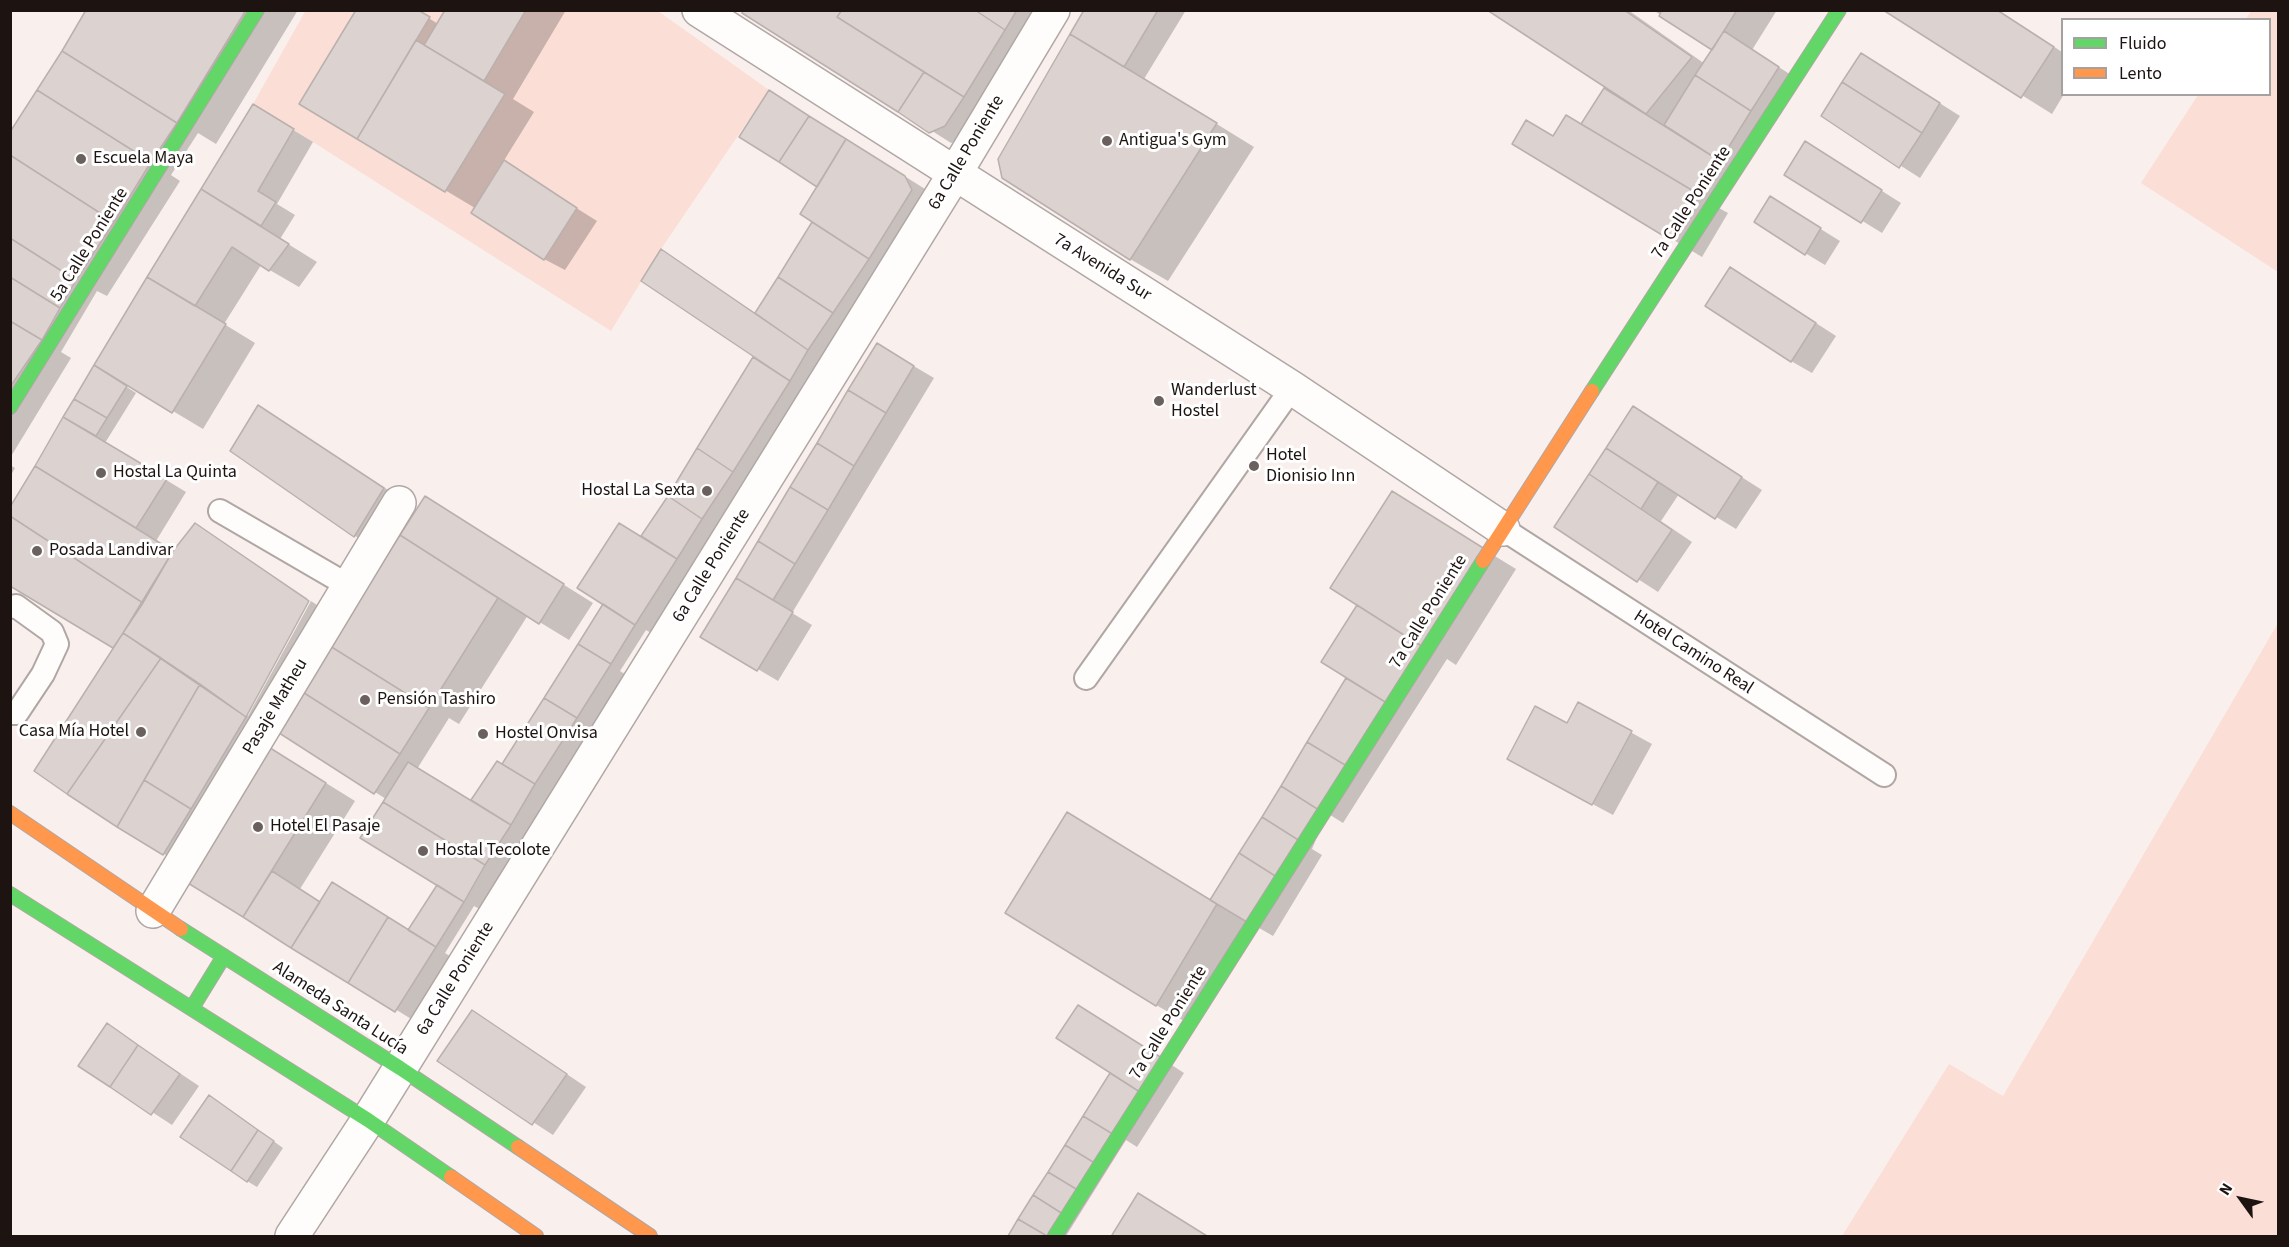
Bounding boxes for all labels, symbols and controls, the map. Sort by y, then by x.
legend [2061,18,2271,96]
text: Fluido [2119,31,2166,56]
text: Lento [2119,61,2162,86]
street label: 6a Calle Poniente [924,92,1010,214]
place label: Antigua's Gym [1119,130,1227,152]
marker: Antigua's Gym [1100,134,1114,148]
street label: 7a Calle Poniente [1648,143,1736,263]
place label: Escuela Maya [93,148,193,170]
marker: Escuela Maya [74,152,88,166]
street label: 5a Calle Poniente [46,184,134,306]
street label: 7a Avenida Sur [1049,229,1155,307]
place label: Wanderlust Hostel [1171,380,1257,422]
marker: Wanderlust Hostel [1152,394,1166,408]
place label: Hotel Dionisio Inn [1266,445,1355,488]
marker: Hotel Dionisio Inn [1247,459,1261,473]
place label: Hostal La Quinta [113,462,237,484]
marker: Hostal La Quinta [94,466,108,480]
place label: Hostal La Sexta [581,480,695,502]
marker: Hostal La Sexta [700,484,714,498]
street label: 6a Calle Poniente [668,505,756,627]
place label: Posada Landivar [49,540,173,562]
marker: Posada Landivar [30,544,44,558]
street label: 7a Calle Poniente [1385,551,1473,673]
street label: Hotel Camino Real [1629,606,1757,700]
street label: Pasaje Matheu [239,655,313,759]
place label: Pensión Tashiro [377,689,496,711]
marker: Pensión Tashiro [358,693,372,707]
place label: Casa Mía Hotel [19,721,129,743]
place label: Hostel Onvisa [495,723,598,745]
marker: Casa Mía Hotel [134,725,148,739]
marker: Hostel Onvisa [476,727,490,741]
place label: Hotel El Pasaje [270,816,380,838]
marker: Hotel El Pasaje [251,820,265,834]
place label: Hostal Tecolote [435,840,550,862]
marker: Hostal Tecolote [416,844,430,858]
street label: 6a Calle Poniente [412,918,500,1040]
street label: Alameda Santa Lucía [268,957,412,1061]
street label: 7a Calle Poniente [1125,962,1213,1084]
north arrow [2211,1169,2271,1229]
text: N [2214,1179,2238,1200]

